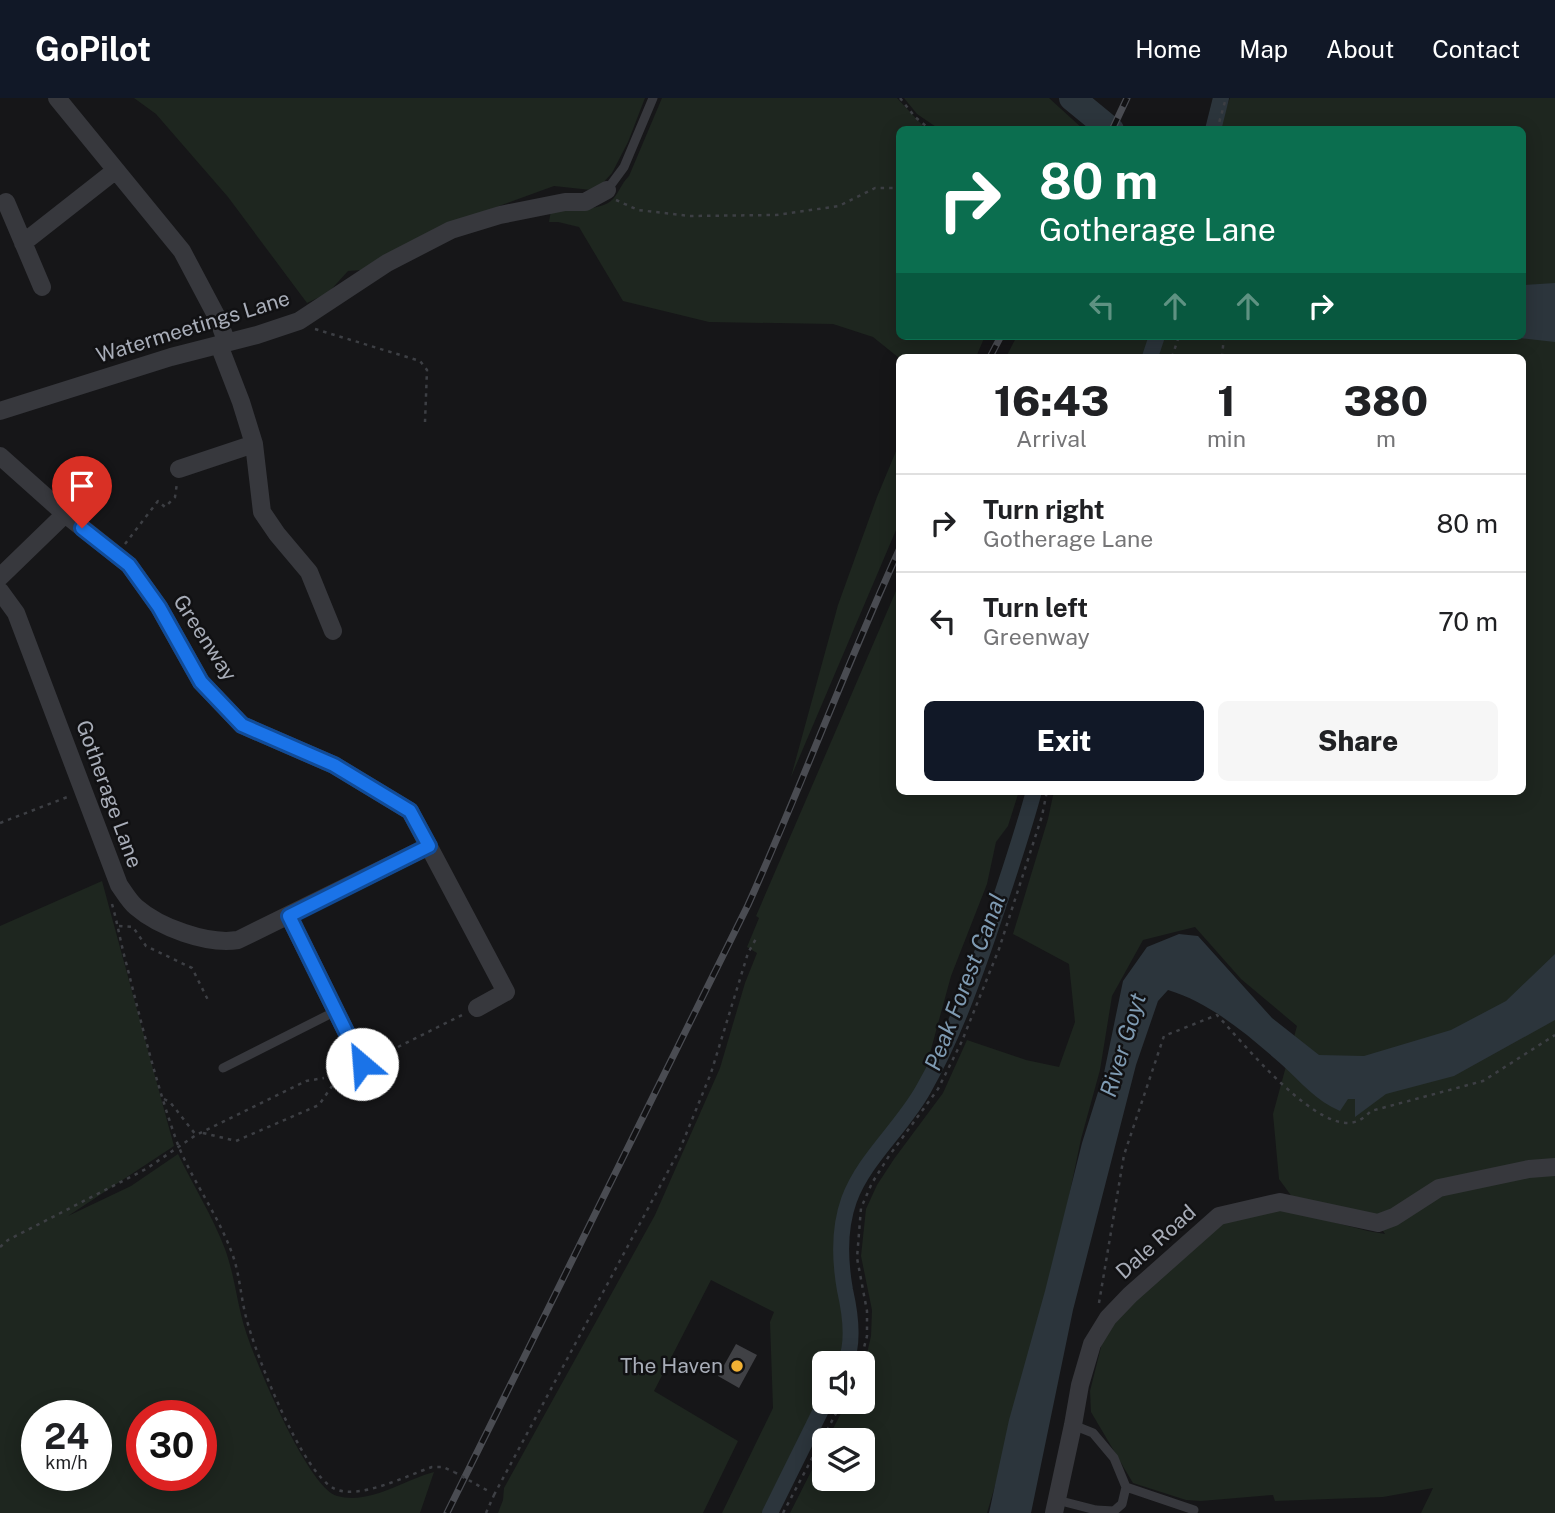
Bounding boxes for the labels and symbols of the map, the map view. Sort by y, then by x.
street label: Watermeetings Lane [93,285,293,368]
pin [52,456,112,528]
street label: Greenway [168,590,242,685]
street label: Gotherage Lane [71,717,148,871]
water label: Peak Forest Canal [918,890,1011,1074]
water label: River Goyt [1094,989,1151,1100]
position arrow [325,1027,399,1101]
street label: Dale Road [1111,1199,1201,1284]
place label: The Haven [620,1353,723,1378]
marker: The Haven [729,1358,745,1374]
speed limit sign: 30 [126,1400,217,1491]

